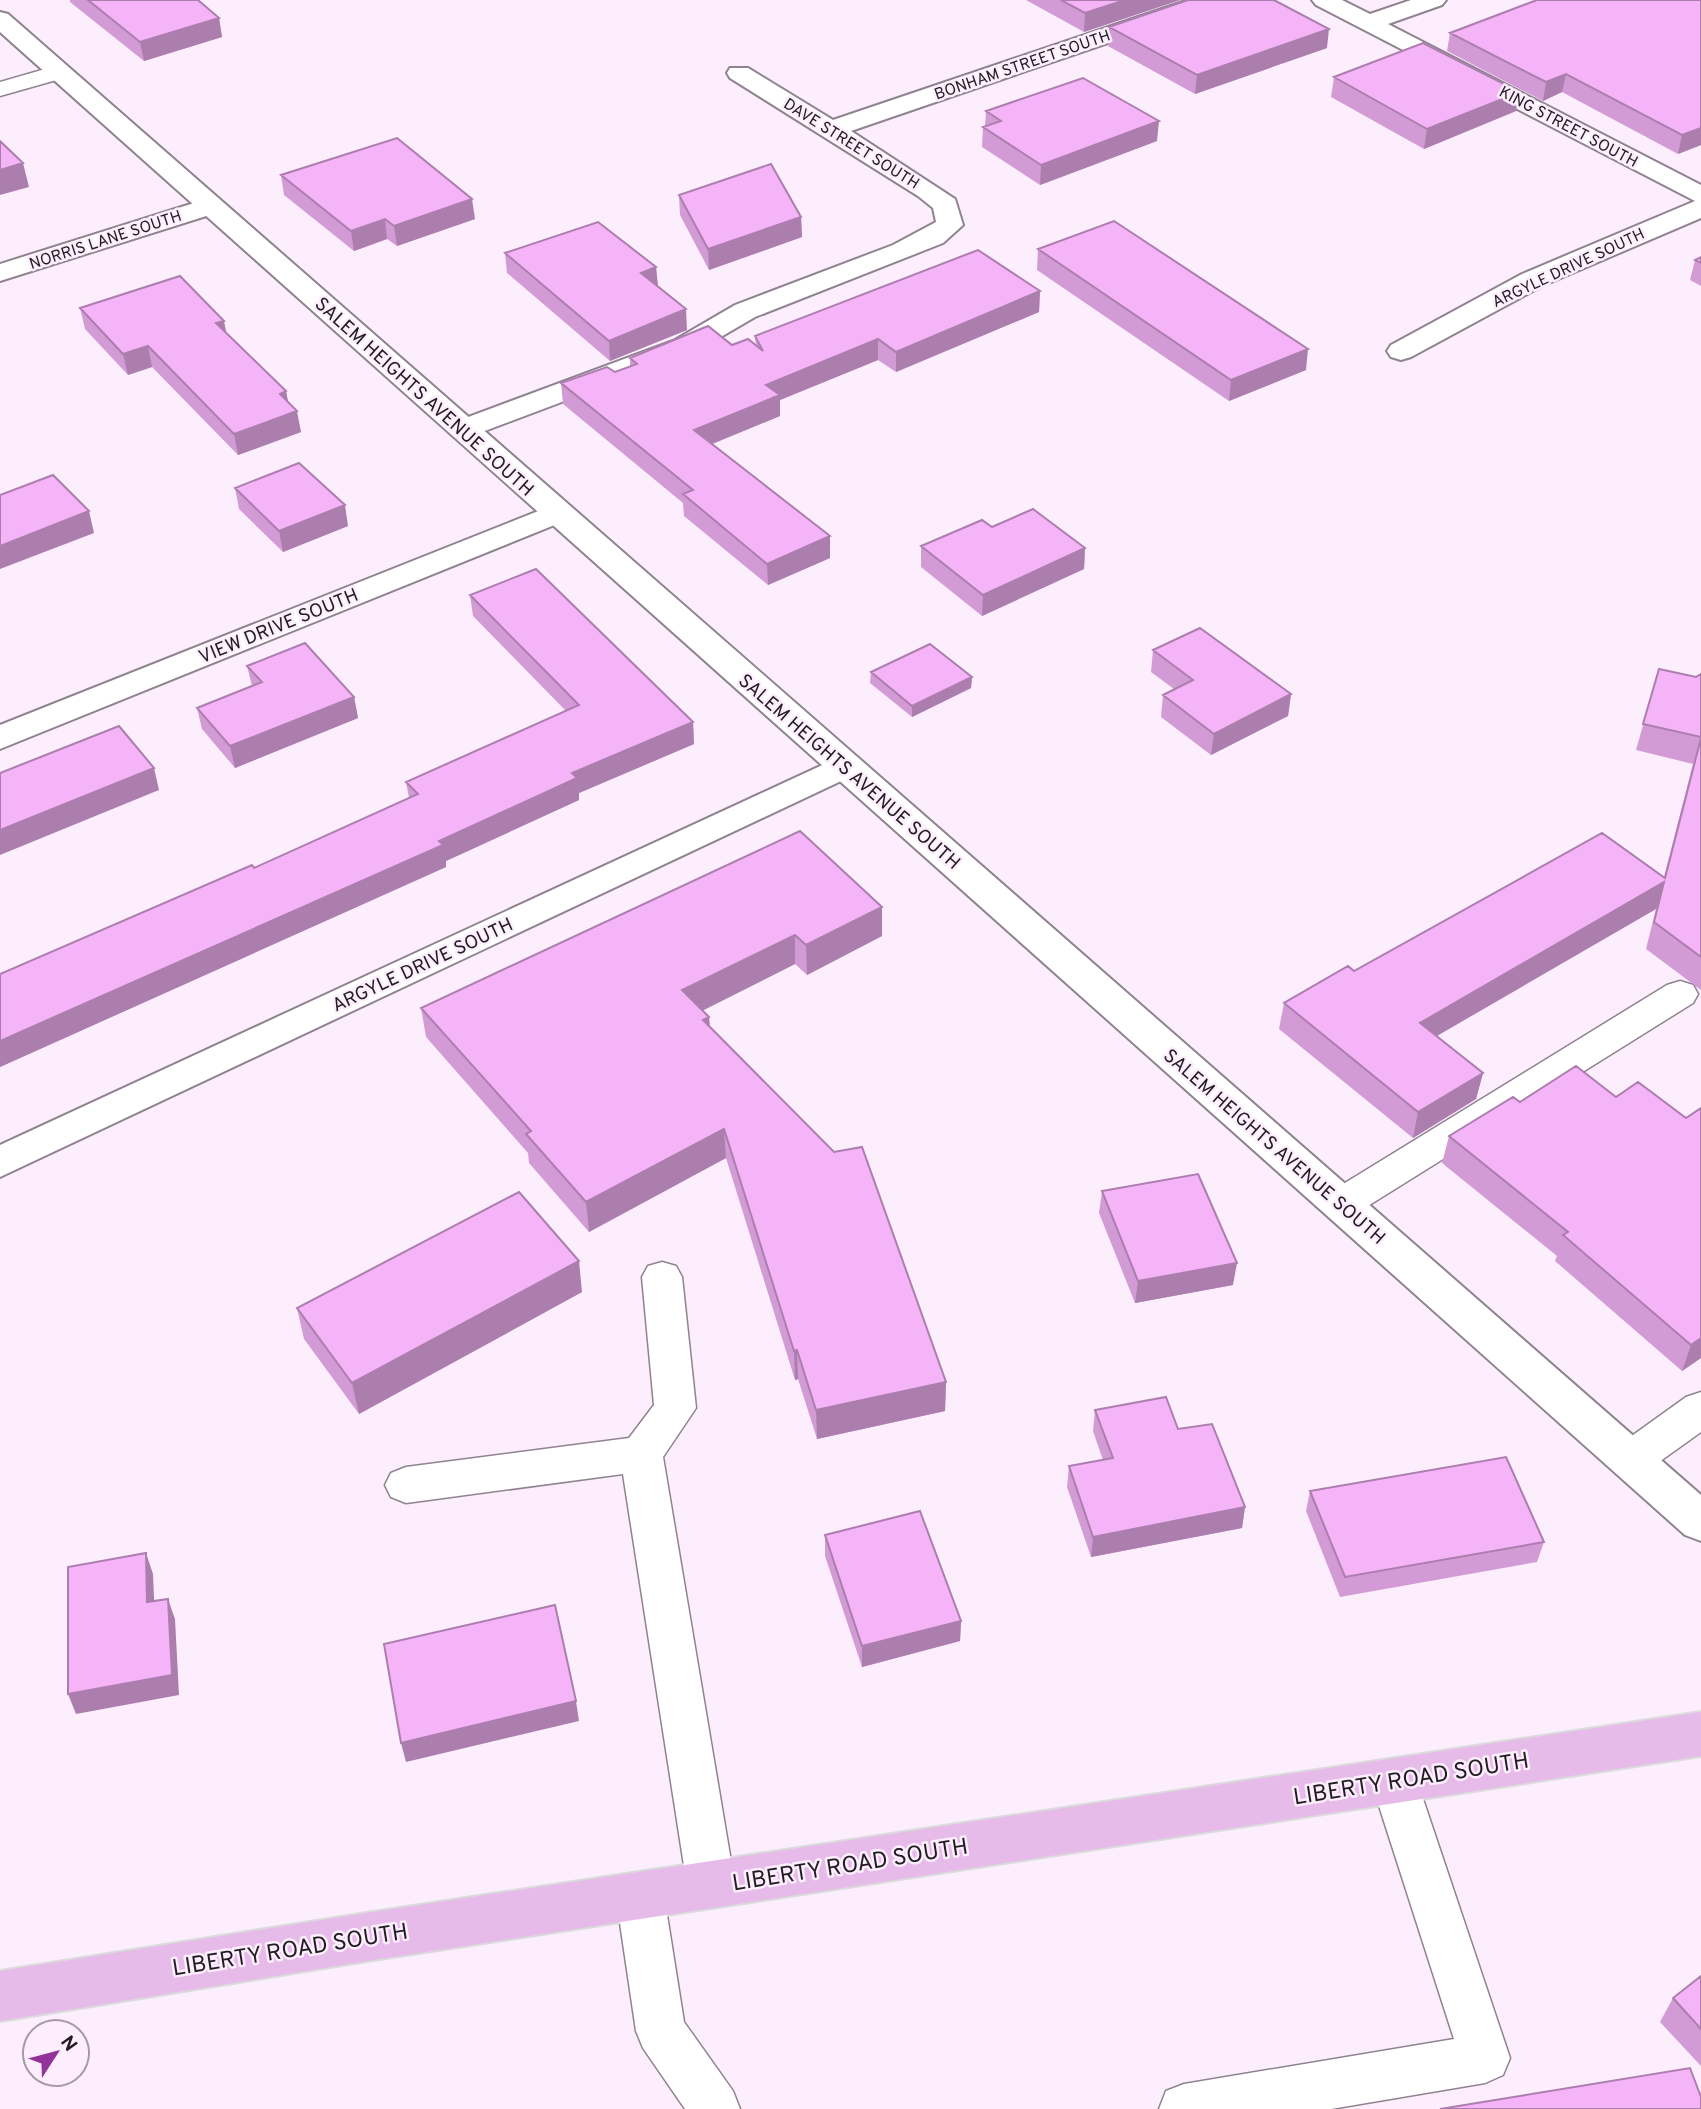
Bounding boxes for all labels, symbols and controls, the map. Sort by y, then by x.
street label: BONHAM STREET SOUTH [932,26,1113,105]
street label: KING STREET SOUTH [1495,83,1641,173]
street label: DAVE STREET SOUTH [779,95,923,195]
street label: NORRIS LANE SOUTH [27,207,184,275]
street label: ARGYLE DRIVE SOUTH [1489,225,1648,313]
street label: SALEM HEIGHTS AVENUE SOUTH [309,293,538,502]
street label: VIEW DRIVE SOUTH [195,584,362,670]
street label: SALEM HEIGHTS AVENUE SOUTH [733,669,965,876]
street label: ARGYLE DRIVE SOUTH [329,913,517,1018]
street label: SALEM HEIGHTS AVENUE SOUTH [1158,1044,1390,1251]
street label: LIBERTY ROAD SOUTH [1291,1748,1531,1813]
street label: LIBERTY ROAD SOUTH [730,1834,970,1899]
street label: LIBERTY ROAD SOUTH [170,1919,410,1984]
north arrow [21,2018,91,2088]
text: N [54,2032,82,2057]

